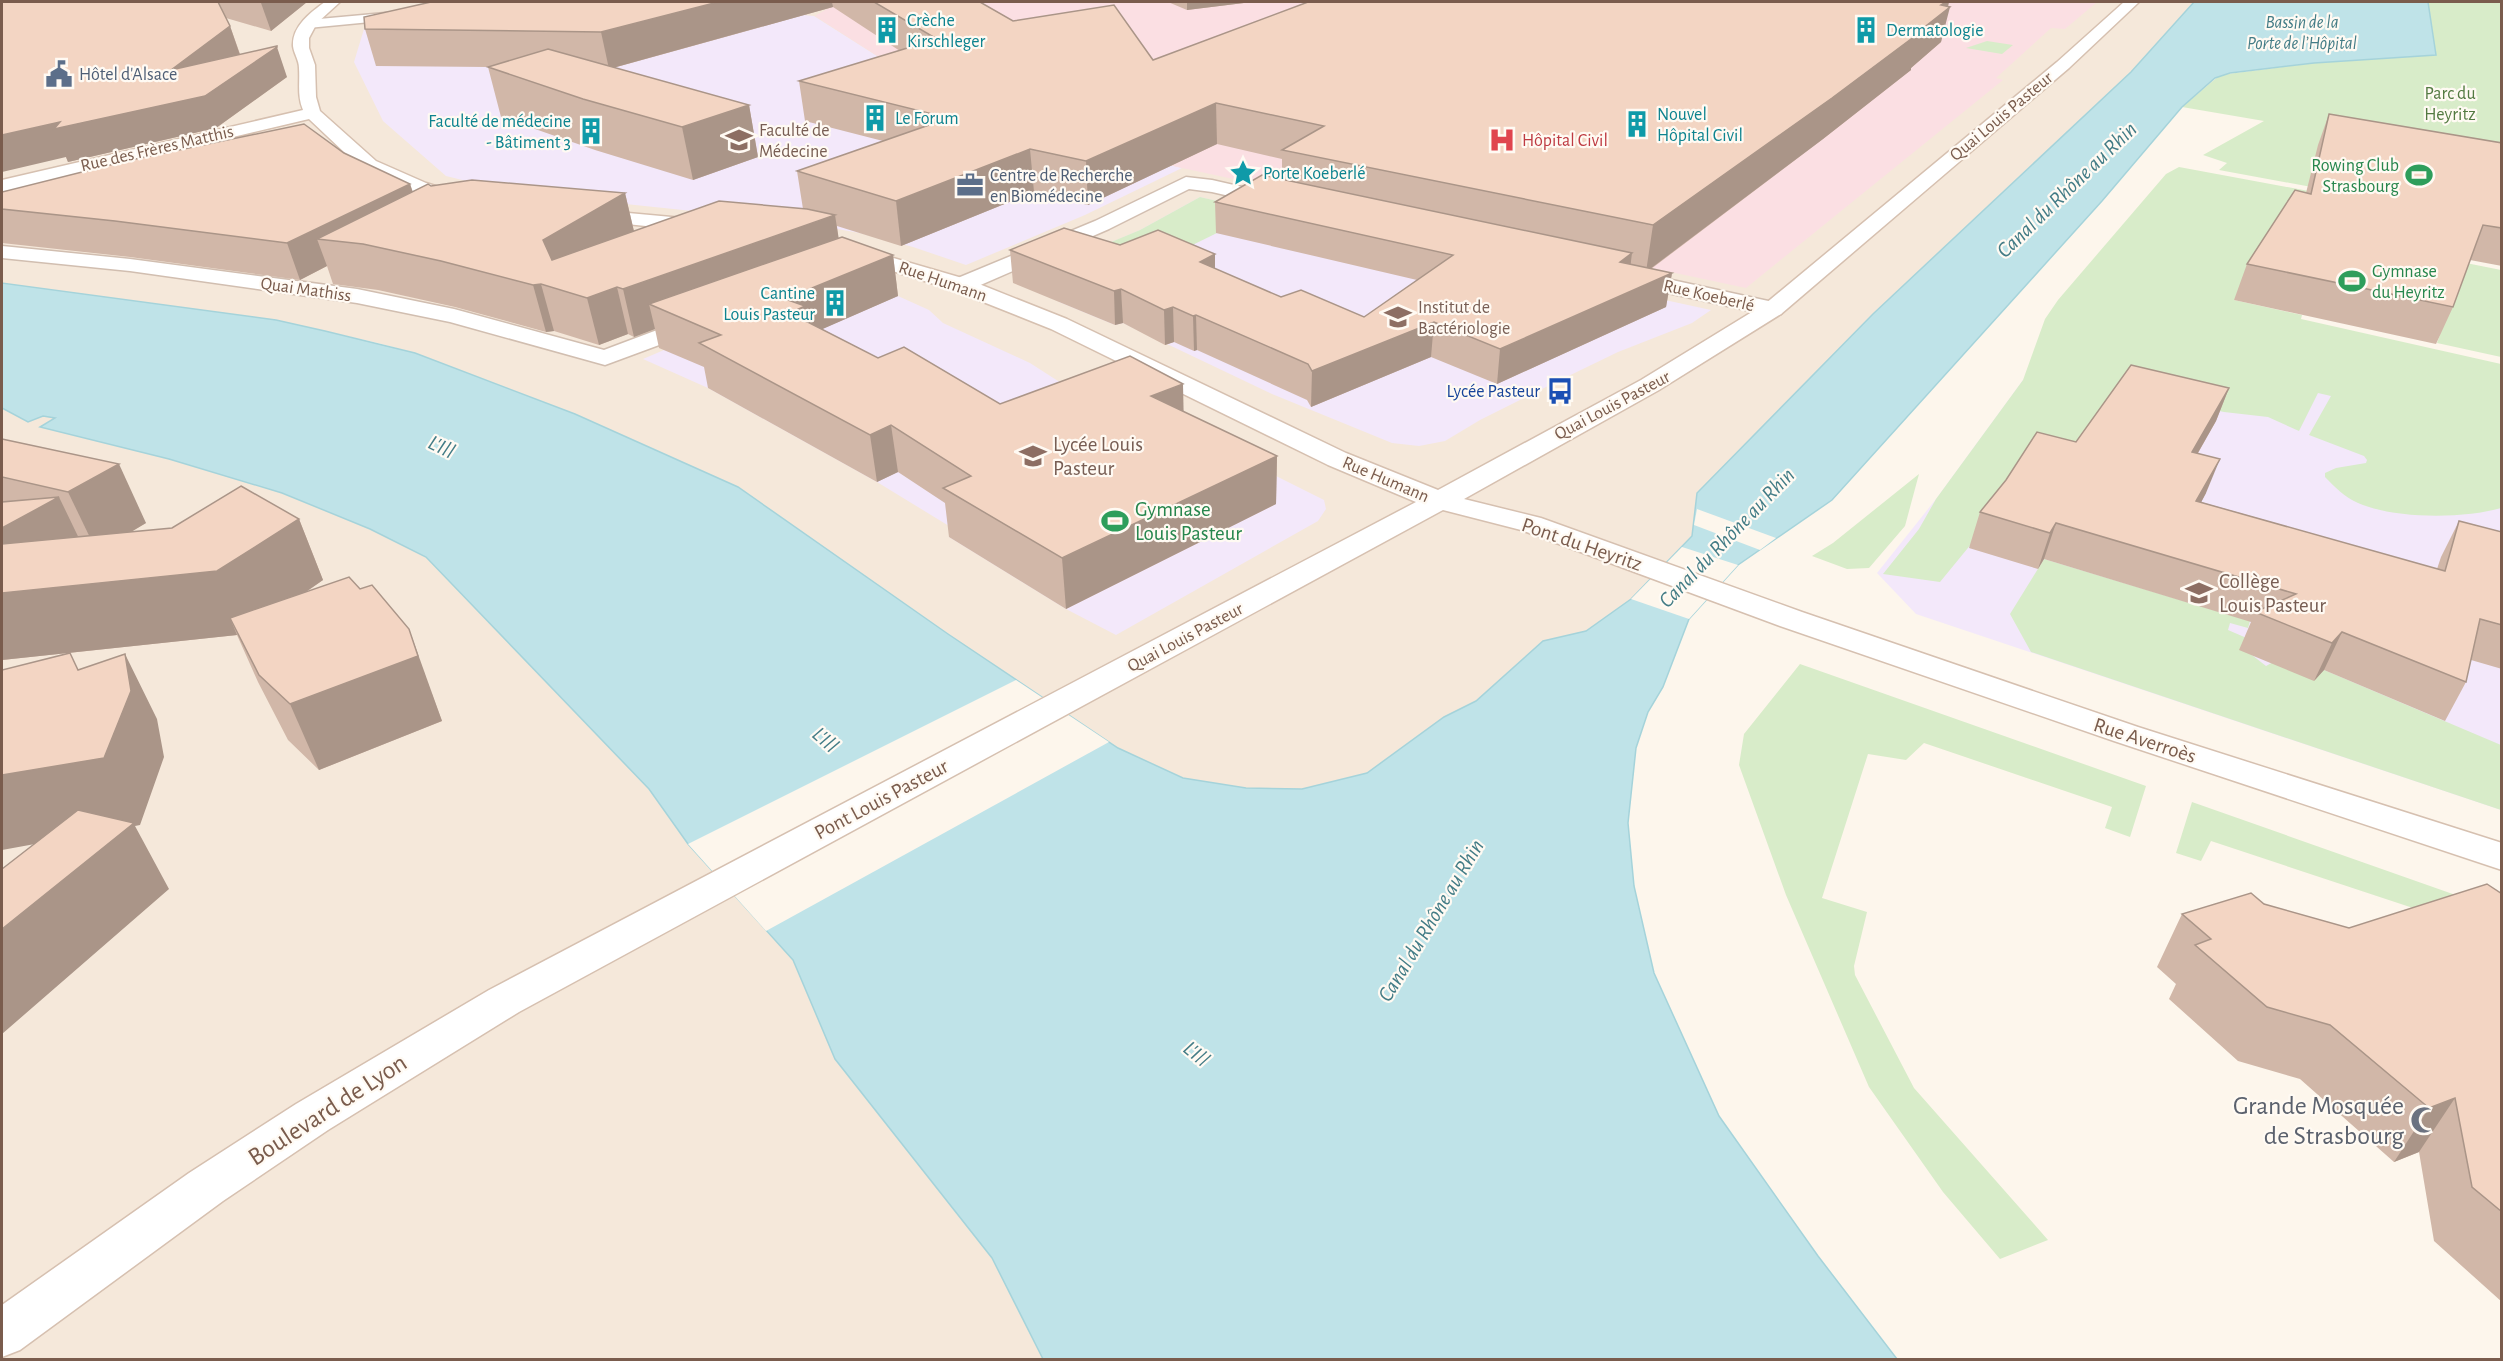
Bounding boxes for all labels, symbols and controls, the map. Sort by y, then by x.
place label: Crèche Kirschleger [907,12,986,51]
water label: Bassin de la Porte de l’Hôpital [2247,14,2357,53]
building icon: Crèche Kirschleger [872,15,902,45]
building icon: Dermatologie [1851,15,1881,45]
place label: Dermatologie [1886,22,1984,40]
public building icon: Hôtel d'Alsace [44,59,74,89]
place label: Hôtel d'Alsace [79,66,177,84]
street label: Quai Louis Pasteur [1947,69,2057,165]
park label: Parc du Heyritz [2424,85,2476,124]
building icon: Le Forum [860,103,890,133]
place label: Nouvel Hôpital Civil [1657,106,1743,145]
building icon: Nouvel Hôpital Civil [1622,109,1652,139]
place label: Le Forum [895,110,959,128]
place label: Faculté de médecine - Bâtiment 3 [428,113,571,152]
building icon: Faculté de médecine - Bâtiment 3 [576,116,606,146]
water label: Canal du Rhône au Rhin [1993,118,2141,262]
place label: Faculté de Médecine [759,122,830,161]
street label: Rue des Frères Matthis [79,123,235,175]
school or university icon: Faculté de Médecine [724,125,754,155]
hospital icon: Hôpital Civil [1487,125,1517,155]
place label: Hôpital Civil [1522,132,1608,150]
place label: Rowing Club Strasbourg [2311,157,2399,196]
place icon: Porte Koeberlé [1228,158,1258,188]
sports icon: Rowing Club Strasbourg [2404,160,2434,190]
place label: Porte Koeberlé [1263,165,1366,183]
place label: Centre de Recherche en Biomédecine [990,167,1133,206]
office icon: Centre de Recherche en Biomédecine [955,170,985,200]
street label: Rue Humann [896,258,989,305]
place label: Gymnase du Heyritz [2372,263,2445,302]
sports icon: Gymnase du Heyritz [2337,266,2367,296]
street label: Quai Mathiss [259,275,352,305]
street label: Rue Koeberlé [1662,277,1756,315]
place label: Cantine Louis Pasteur [723,285,815,324]
building icon: Cantine Louis Pasteur [820,288,850,318]
place label: Institut de Bactériologie [1418,299,1510,338]
school or university icon: Institut de Bactériologie [1383,302,1413,332]
street label: Quai Louis Pasteur [1552,368,1673,444]
bus stop icon: Lycée Pasteur [1545,376,1575,406]
place label: Lycée Pasteur [1447,383,1540,401]
water label: L'Ill [425,431,458,463]
place label: Lycée Louis Pasteur [1053,434,1143,479]
school or university icon: Lycée Louis Pasteur [1018,441,1048,471]
street label: Rue Humann [1340,454,1432,506]
water label: Canal du Rhône au Rhin [1655,464,1799,612]
place label: Gymnase Louis Pasteur [1135,499,1242,544]
sports icon: Gymnase Louis Pasteur [1100,506,1130,536]
street label: Pont du Heyritz [1519,514,1645,575]
place label: Collège Louis Pasteur [2219,571,2326,616]
school or university icon: Collège Louis Pasteur [2184,578,2214,608]
street label: Quai Louis Pasteur [1125,600,1246,676]
street label: Rue Averroès [2091,714,2199,767]
water label: L'Ill [808,723,843,757]
street label: Pont Louis Pasteur [811,755,952,843]
water label: Canal du Rhône au Rhin [1374,836,1488,1005]
water label: L'Ill [1179,1037,1214,1071]
street label: Boulevard de Lyon [244,1049,411,1171]
place label: Grande Mosquée de Strasbourg [2233,1093,2404,1149]
mosque icon: Grande Mosquée de Strasbourg [2409,1105,2439,1135]

